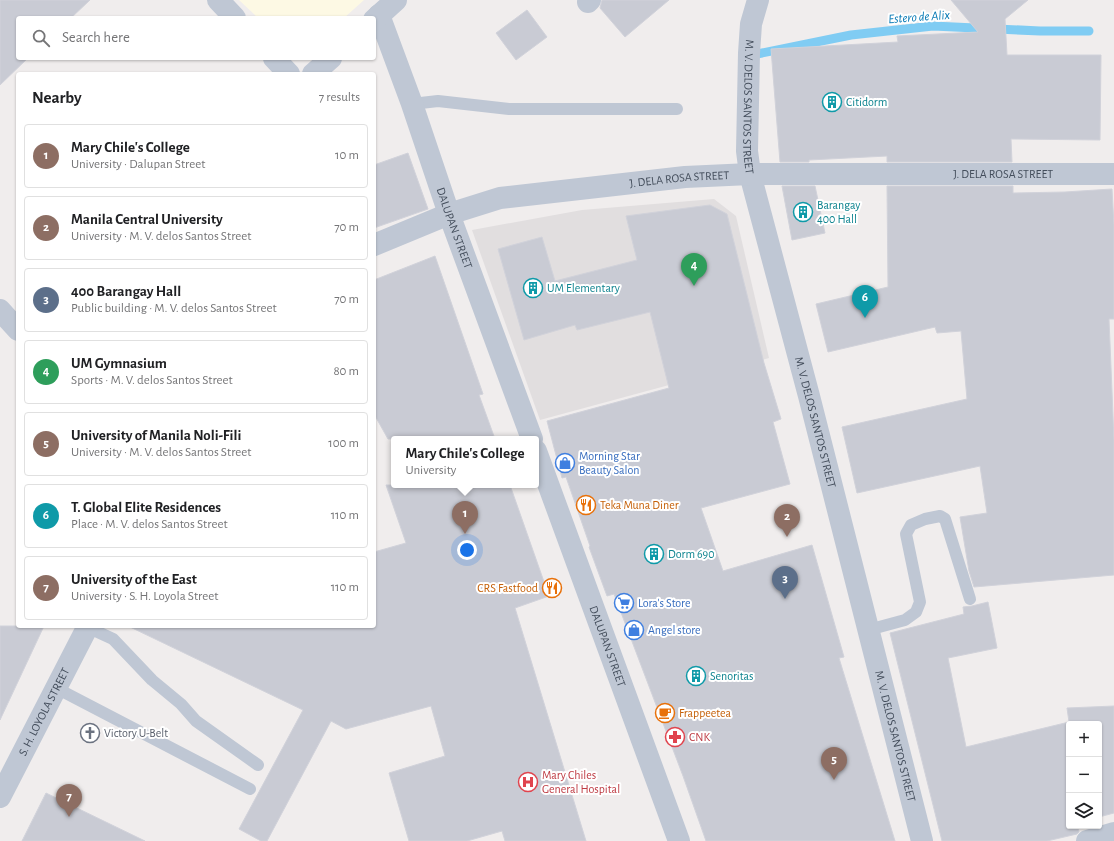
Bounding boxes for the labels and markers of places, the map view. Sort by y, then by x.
building icon: Citidorm [821,91,843,113]
place label: Citidorm [846,96,887,108]
place label: Barangay 400 Hall [817,199,860,225]
building icon: Barangay 400 Hall [792,201,814,223]
pin: 4 [681,253,707,286]
building icon: UM Elementary [522,277,544,299]
place label: UM Elementary [547,282,620,295]
pin: 6 [852,285,878,318]
place label: Morning Star Beauty Salon [579,450,640,477]
shop icon: Morning Star Beauty Salon [554,452,576,474]
restaurant icon: Teka Muna Diner [575,494,597,516]
place label: Teka Muna Diner [600,499,679,511]
pin: 1 [452,501,478,534]
pin: 2 [774,504,800,537]
building icon: Dorm 690 [643,543,665,565]
place label: Dorm 690 [668,548,715,560]
pin: 3 [772,566,798,599]
restaurant icon: CRS Fastfood [541,577,563,599]
place label: CRS Fastfood [477,582,538,594]
supermarket icon: Lora's Store [613,592,635,614]
place label: Lora's Store [638,597,691,609]
shop icon: Angel store [623,619,645,641]
place label: Angel store [648,624,701,636]
building icon: Senoritas [685,665,707,687]
place label: Senoritas [710,670,754,682]
cafe icon: Frappeetea [654,702,676,724]
place label: Frappeetea [679,707,732,719]
church icon: Victory U-Belt [79,722,101,744]
pharmacy icon: CNK [664,726,686,748]
place label: Victory U-Belt [104,727,168,740]
place label: CNK [689,731,710,743]
pin: 5 [821,747,847,780]
place label: Mary Chiles General Hospital [542,769,620,795]
hospital icon: Mary Chiles General Hospital [517,771,539,793]
pin: 7 [56,784,82,817]

